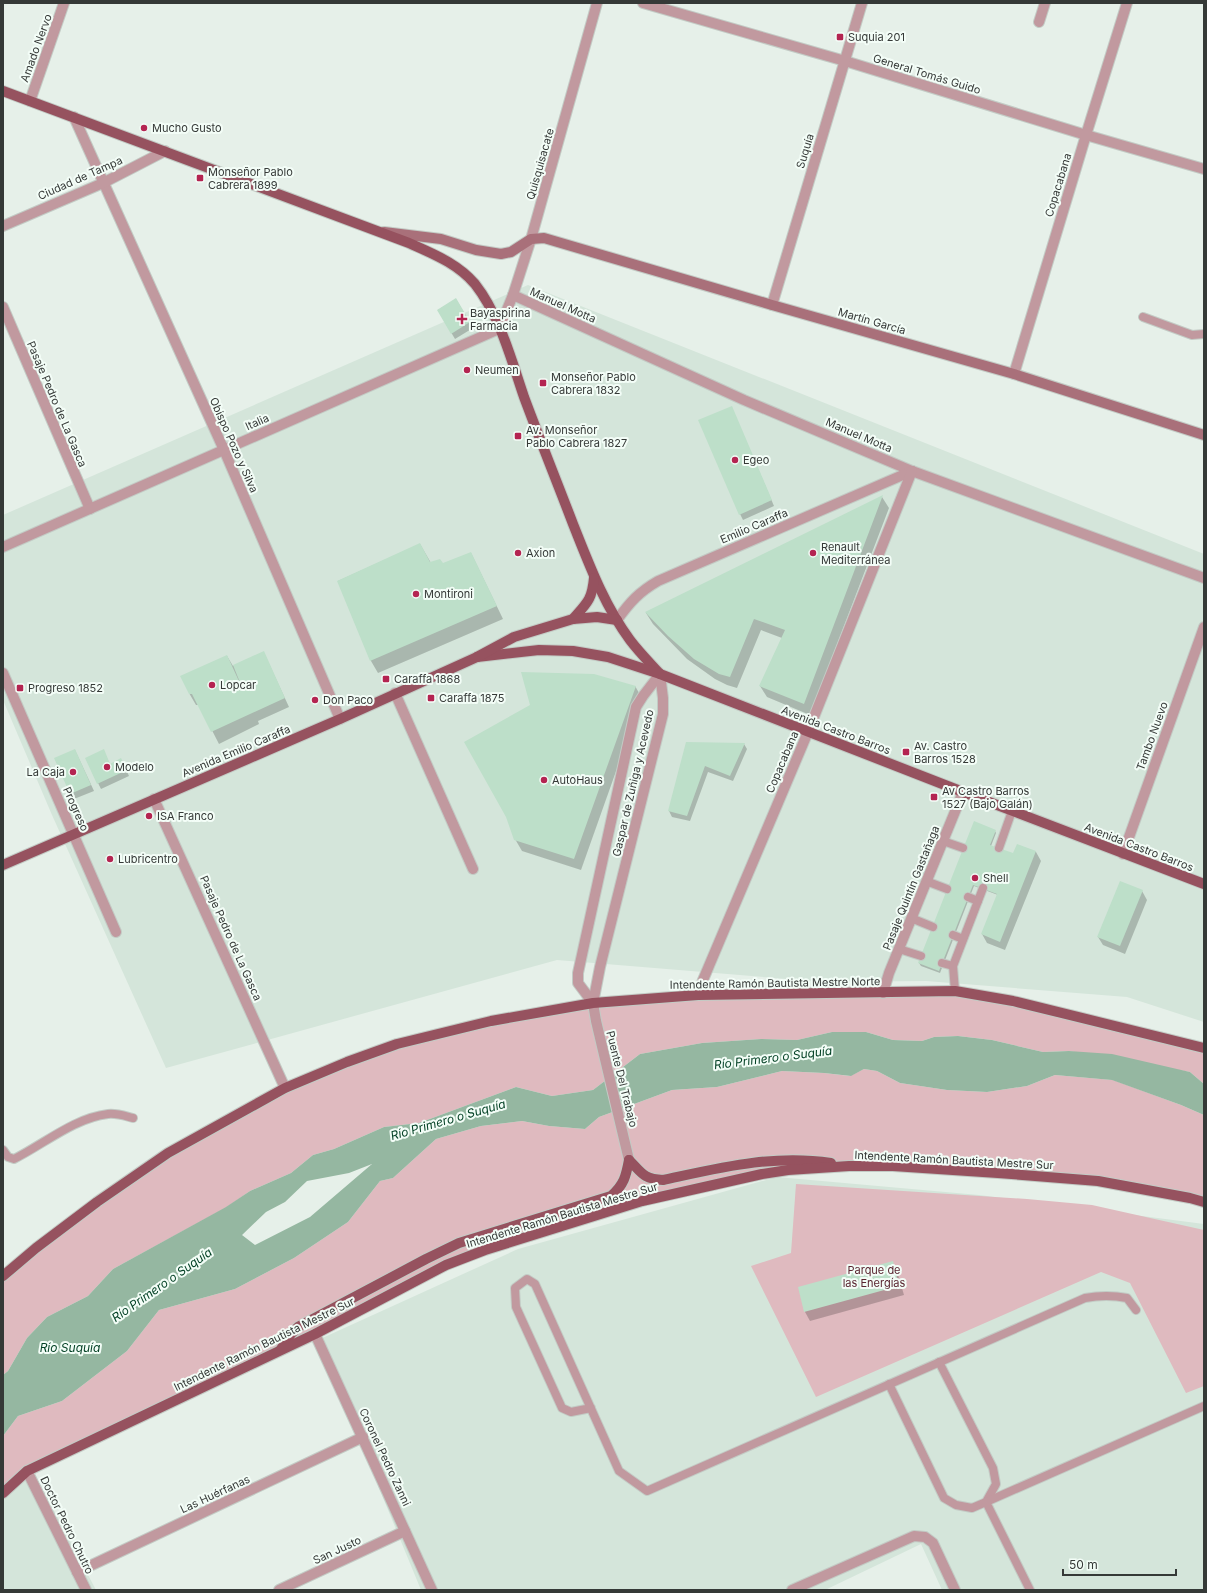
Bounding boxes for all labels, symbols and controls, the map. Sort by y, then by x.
street label: Amado Nervo [17,12,55,84]
place label: Suquia 201 [848,30,905,44]
marker: Suquia 201 [835,32,845,42]
street label: General Tomás Guido [871,51,983,97]
place label: Mucho Gusto [152,121,222,135]
marker: Mucho Gusto [139,123,149,133]
street label: Quisquisacate [523,127,557,201]
street label: Suquía [793,132,817,170]
street label: Copacabana [1042,151,1074,219]
street label: Ciudad de Tampa [35,153,125,203]
place label: Monseñor Pablo Cabrera 1899 [208,165,293,192]
marker: Monseñor Pablo Cabrera 1899 [195,173,205,183]
street label: Manuel Motta [528,284,598,326]
street label: Martín García [837,305,907,337]
place label: Bayaspirina Farmacia [470,306,530,333]
marker: Bayaspirina Farmacia [457,314,467,324]
street label: Pasaje Pedro de La Gasca [24,339,90,469]
place label: Neumen [475,363,519,377]
marker: Neumen [462,365,472,375]
place label: Monseñor Pablo Cabrera 1832 [551,370,636,397]
marker: Monseñor Pablo Cabrera 1832 [538,378,548,388]
street label: Obispo Pozo y Silva [207,395,261,495]
street label: Italia [243,411,271,433]
street label: Manuel Motta [824,415,894,455]
place label: Av. Monseñor Pablo Cabrera 1827 [526,423,627,450]
marker: Av. Monseñor Pablo Cabrera 1827 [513,431,523,441]
place label: Egeo [743,453,770,467]
marker: Egeo [730,455,740,465]
street label: Emilio Caraffa [718,505,790,547]
place label: Renault Mediterránea [821,540,890,567]
place label: Axion [526,546,555,560]
marker: Axion [513,548,523,558]
marker: Renault Mediterránea [808,548,818,558]
place label: Montironi [424,587,473,601]
marker: Montironi [411,589,421,599]
place label: Caraffa 1868 [394,672,460,686]
marker: Caraffa 1868 [381,674,391,684]
place label: Lopcar [220,678,256,692]
marker: Lopcar [207,680,217,690]
place label: Progreso 1852 [28,681,103,695]
marker: Progreso 1852 [15,683,25,693]
place label: Caraffa 1875 [439,691,505,705]
place label: Don Paco [323,693,374,707]
marker: Caraffa 1875 [426,693,436,703]
marker: Don Paco [310,695,320,705]
street label: Tambo Nuevo [1133,699,1171,772]
street label: Avenida Castro Barros [779,703,893,757]
street label: Gaspar de Zuñiga y Acevedo [609,708,657,858]
street label: Avenida Emilio Caraffa [180,722,292,780]
street label: Copacabana [763,729,801,795]
place label: Av. Castro Barros 1528 [914,739,976,766]
marker: Av. Castro Barros 1528 [901,747,911,757]
place label: Modelo [115,760,154,774]
marker: Modelo [102,762,112,772]
place label: La Caja [26,765,65,779]
marker: La Caja [68,767,78,777]
place label: AutoHaus [552,773,603,787]
marker: AutoHaus [539,775,549,785]
place label: Av Castro Barros 1527 (Bajo Galán) [942,784,1033,811]
street label: Progreso [60,785,92,834]
marker: Av Castro Barros 1527 (Bajo Galán) [929,792,939,802]
place label: ISA Franco [157,809,214,823]
marker: ISA Franco [144,811,154,821]
street label: Avenida Castro Barros [1082,820,1196,874]
street label: Pasaje Quintín Gastañaga [880,824,942,952]
place label: Lubricentro [118,852,178,866]
marker: Lubricentro [105,854,115,864]
place label: Shell [983,871,1008,885]
street label: Pasaje Pedro de La Gasca [197,873,265,1003]
marker: Shell [970,873,980,883]
street label: Intendente Ramón Bautista Mestre Norte [670,974,880,992]
street label: Puente Del Trabajo [603,1029,641,1129]
water label: Río Primero o Suquía [713,1043,833,1072]
water label: Río Primero o Suquía [389,1096,507,1143]
street label: Intendente Ramón Bautista Mestre Sur [854,1148,1054,1172]
street label: Intendente Ramón Bautista Mestre Sur [465,1179,659,1251]
water label: Río Primero o Suquía [109,1244,215,1325]
park label: Parque de las Energías [843,1263,905,1290]
street label: Intendente Ramón Bautista Mestre Sur [171,1294,357,1394]
water label: Río Suquía [40,1340,100,1355]
street label: Coronel Pedro Zanni [356,1406,414,1508]
street label: Las Huérfanas [178,1472,252,1516]
street label: Doctor Pedro Chutro [37,1474,97,1577]
street label: San Justo [311,1533,364,1567]
scale bar [1063,1551,1176,1577]
text: 50 m [1069,1557,1098,1572]

